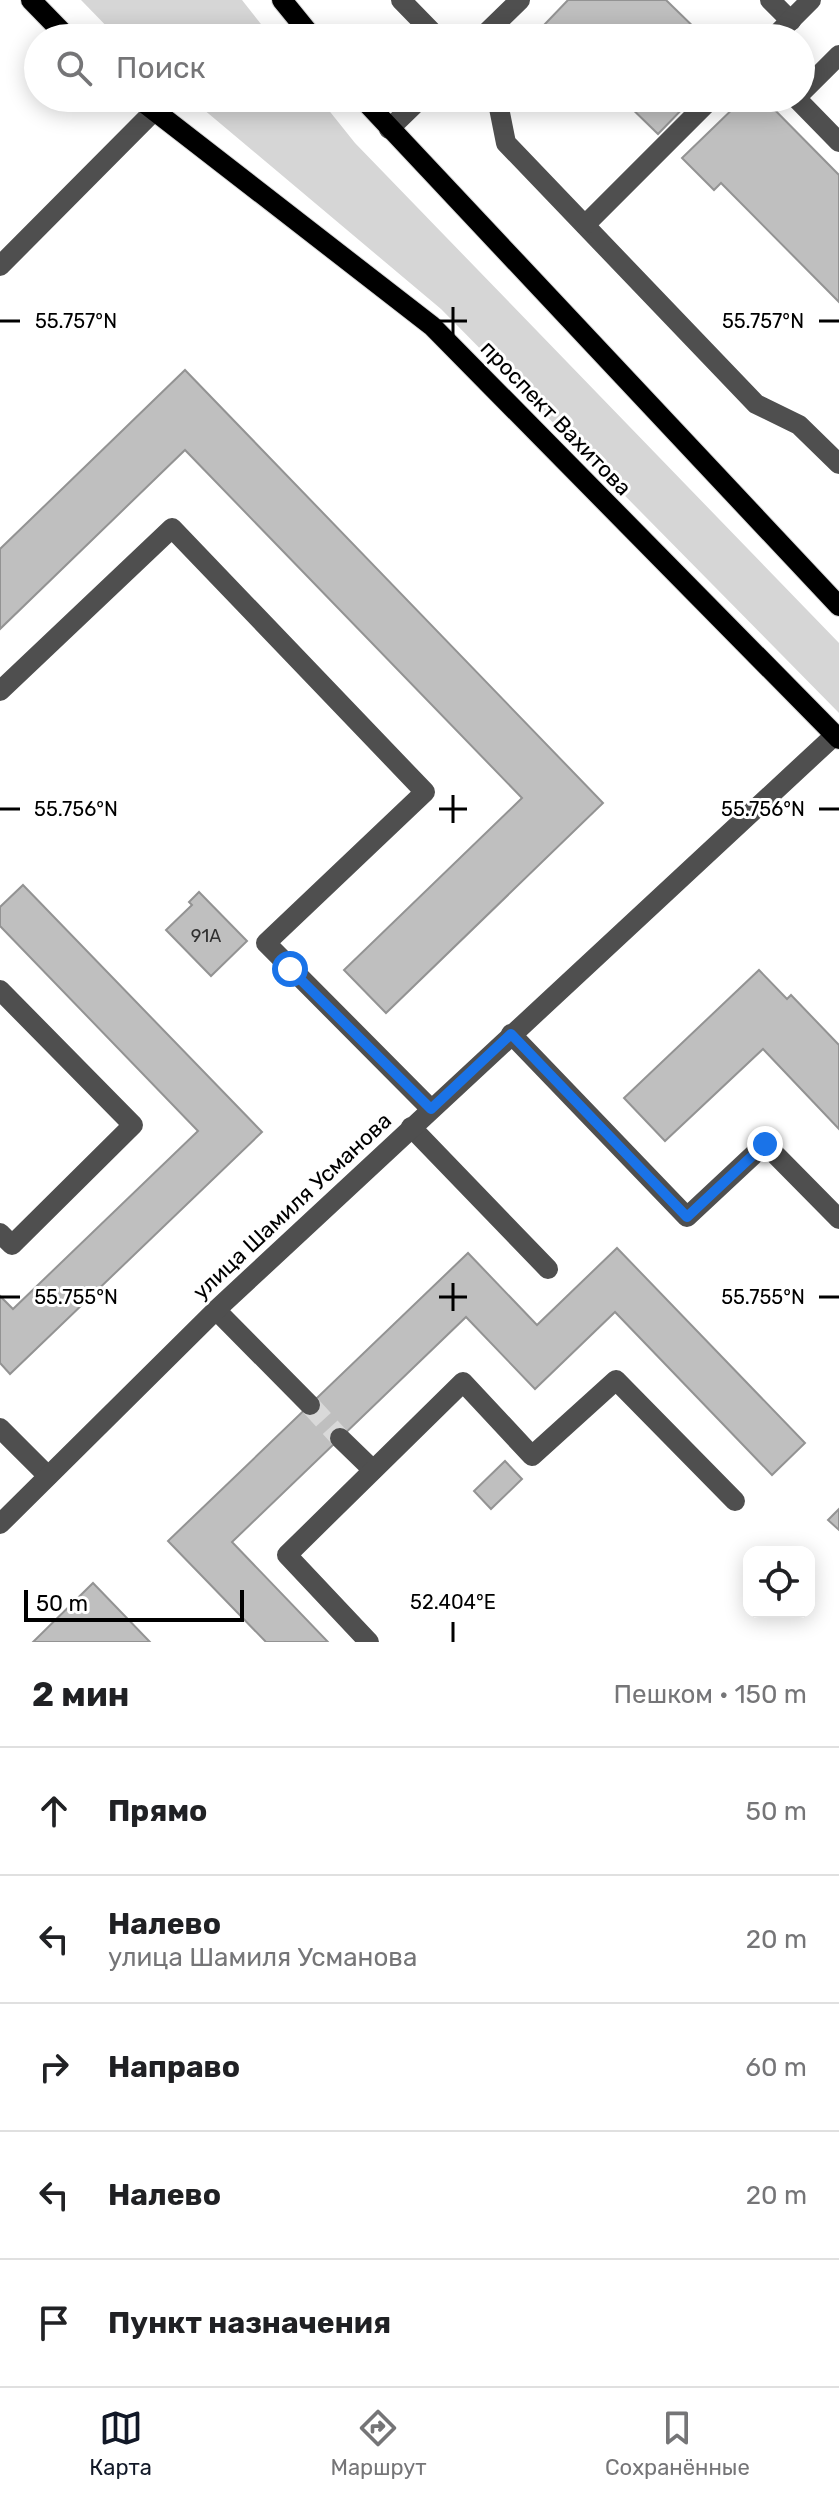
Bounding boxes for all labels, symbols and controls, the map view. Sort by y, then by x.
search box [24,24,815,112]
icon: search [52,46,96,90]
text: Поиск [116,50,206,86]
text: 55.757°N [35,309,117,333]
text: 55.757°N [722,309,804,333]
street label: проспект Вахитова [475,335,637,501]
text: 55.756°N [34,797,118,821]
text: 55.756°N [721,797,805,821]
house number: 91А [191,925,221,947]
route start [272,951,308,987]
street label: улица Шамиля Усманова [187,1107,397,1305]
route end [747,1126,783,1162]
text: 55.755°N [34,1285,118,1309]
text: 55.755°N [721,1285,805,1309]
map controls [743,1546,815,1618]
button: locate [743,1546,815,1618]
scale bar [24,1586,244,1622]
text: 50 m [36,1590,88,1617]
text: 52.404°E [410,1590,496,1614]
text: 2 мин [32,1674,129,1715]
text: Пешком · 150 m [614,1679,807,1710]
icon: ahead [32,1789,76,1833]
text: Прямо [108,1793,207,1829]
text: 50 m [746,1796,807,1827]
text: Налево [108,1906,221,1942]
icon: left [32,1917,76,1961]
text: 20 m [746,1924,807,1955]
text: улица Шамиля Усманова [108,1942,417,1973]
icon: right [32,2045,76,2089]
text: Направо [108,2049,240,2085]
text: 60 m [745,2052,807,2083]
icon: left [32,2173,76,2217]
text: Налево [108,2177,221,2213]
text: 20 m [746,2180,807,2211]
icon: arrive [32,2301,76,2345]
text: Пункт назначения [108,2305,391,2341]
tab: Карта [89,2406,152,2481]
tab: Маршрут [330,2406,426,2481]
tab: Сохранённые [605,2406,750,2481]

